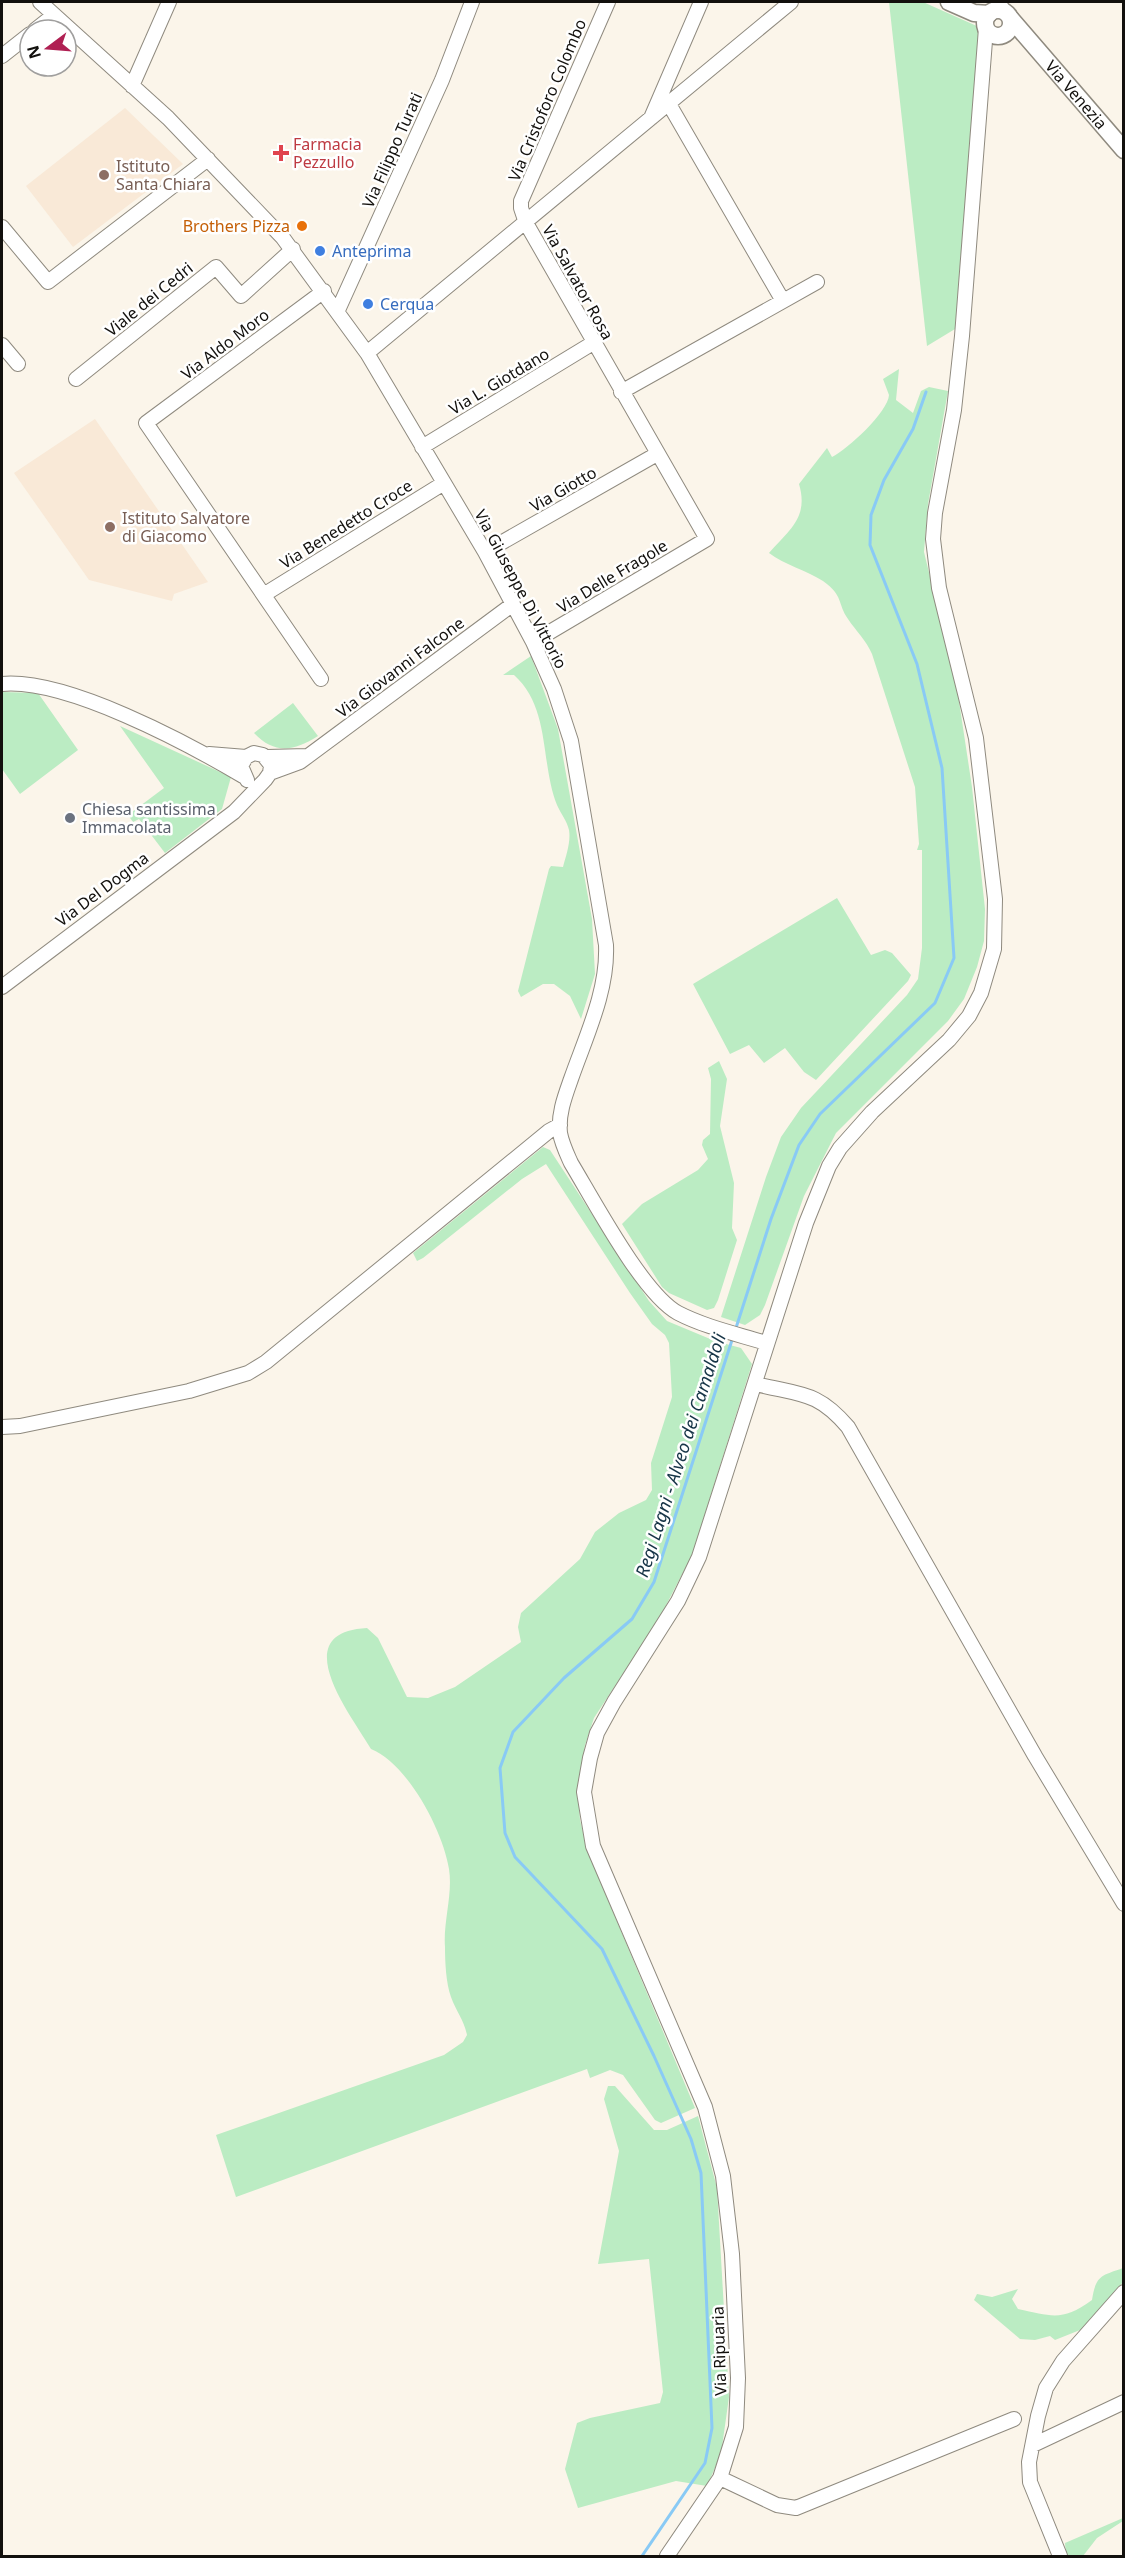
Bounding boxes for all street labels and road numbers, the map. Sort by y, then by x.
street label: Via Cristoforo Colombo [503,16,591,184]
street label: Via Venezia [1040,55,1112,134]
street label: Via Filippo Turati [357,89,427,211]
street label: Via Salvator Rosa [537,221,619,343]
street label: Viale dei Cedri [101,257,197,341]
street label: Via Aldo Moro [176,304,274,384]
street label: Via L. Giotdano [445,342,553,420]
street label: Via Giotto [526,461,600,517]
street label: Via Benedetto Croce [276,474,416,574]
street label: Via Giuseppe Di Vittorio [470,506,572,672]
street label: Via Delle Fragole [553,534,671,618]
street label: Via Giovanni Falcone [332,612,468,722]
street label: Via Del Dogma [51,847,153,931]
street label: Via Ripuaria [706,2306,732,2396]

